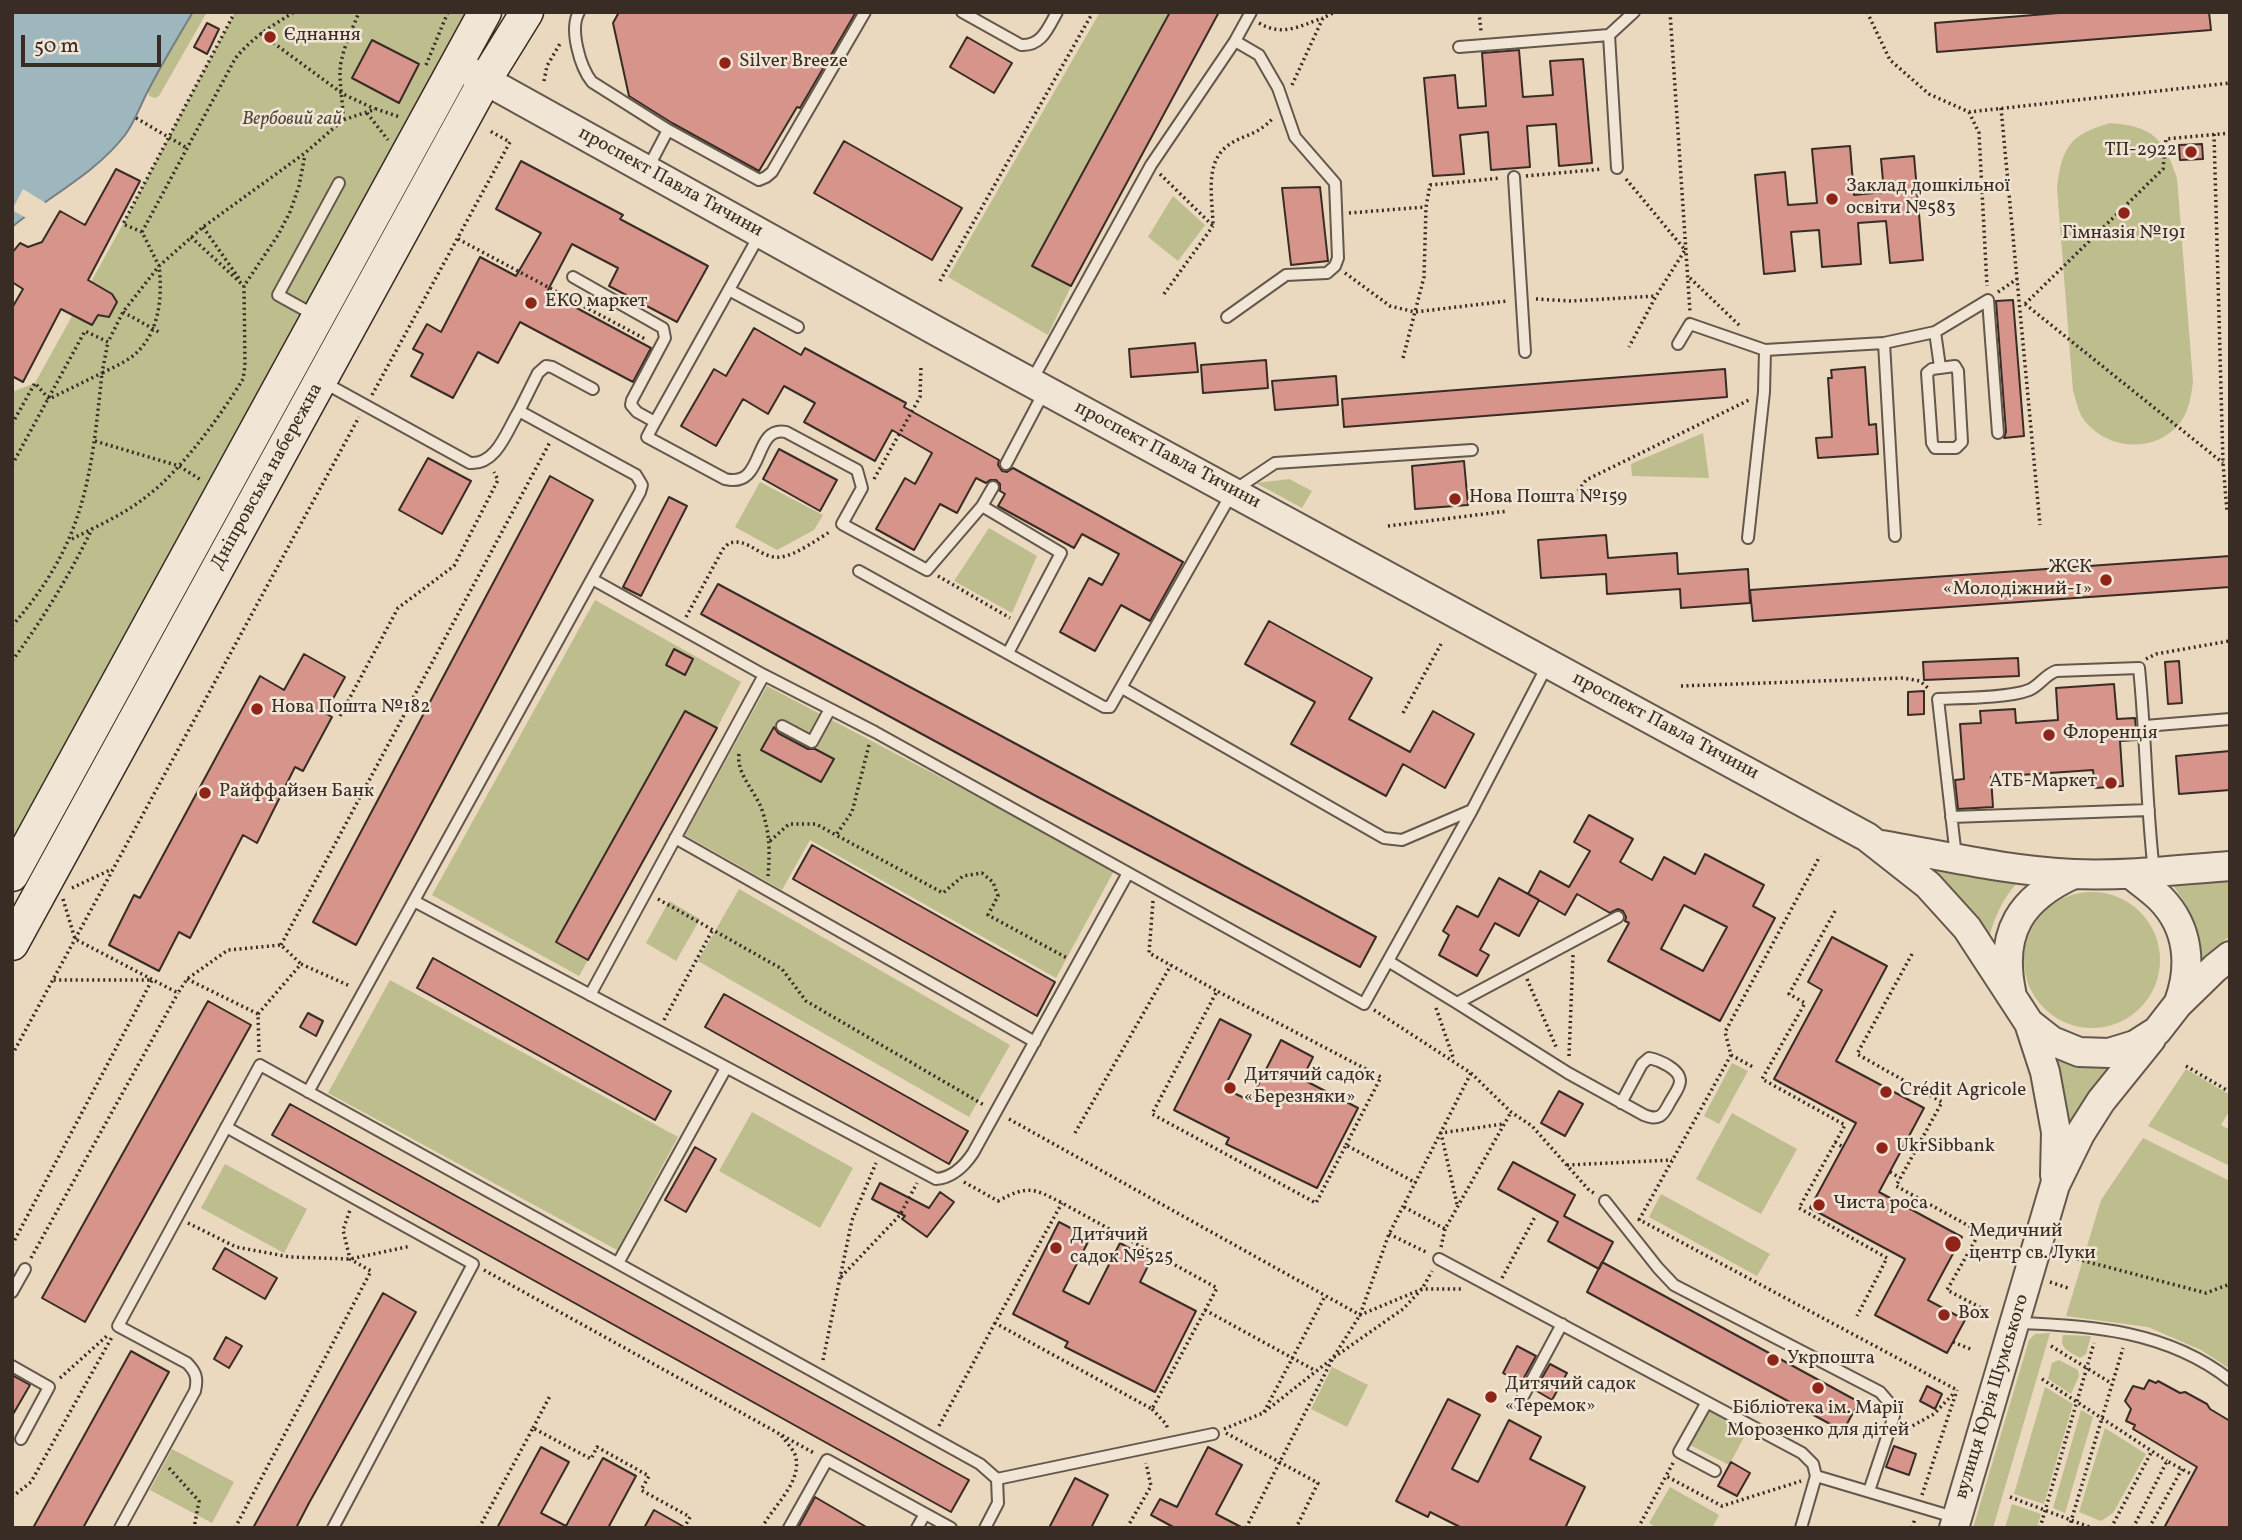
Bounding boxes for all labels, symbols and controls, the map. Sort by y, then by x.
scale bar [24,21,164,65]
place label: Єднання [284,26,361,48]
marker: Єднання [262,29,278,45]
text: 50 m [34,32,79,61]
place label: Silver Breeze [739,52,848,74]
marker: Silver Breeze [717,55,733,71]
park label: Вербовий гай [242,110,342,132]
street label: проспект Павла Тичини [574,123,766,243]
place label: ТП-2922 [2105,141,2177,163]
marker: ТП-2922 [2183,144,2199,160]
place label: Заклад дошкільної освіти №583 [1846,177,2010,221]
marker: Заклад дошкільної освіти №583 [1824,191,1840,207]
marker: Гімназія №191 [2116,205,2132,221]
place label: Гімназія №191 [2062,224,2186,246]
place label: ЕКО маркет [545,292,647,314]
marker: ЕКО маркет [523,295,539,311]
street label: Дніпровська набережна [207,380,329,574]
street label: проспект Павла Тичини [1070,397,1264,515]
place label: Нова Пошта №159 [1469,488,1627,510]
marker: Нова Пошта №159 [1447,491,1463,507]
place label: ЖСК «Молодіжний-1» [1943,558,2092,602]
marker: ЖСК «Молодіжний-1» [2098,572,2114,588]
street label: проспект Павла Тичини [1568,668,1762,786]
place label: Нова Пошта №182 [271,698,430,720]
marker: Нова Пошта №182 [249,701,265,717]
place label: Флоренція [2063,724,2158,746]
marker: Флоренція [2041,727,2057,743]
place label: АТБ-Маркет [1989,772,2097,794]
marker: АТБ-Маркет [2103,775,2119,791]
place label: Райффайзен Банк [219,782,374,804]
marker: Райффайзен Банк [197,785,213,801]
place label: Дитячий садок «Березняки» [1244,1066,1375,1110]
marker: Дитячий садок «Березняки» [1222,1080,1238,1096]
place label: Crédit Agricole [1900,1081,2026,1103]
marker: Crédit Agricole [1878,1084,1894,1100]
place label: UkrSibbank [1896,1137,1995,1159]
marker: UkrSibbank [1874,1140,1890,1156]
place label: Чиста роса [1833,1194,1928,1216]
marker: Чиста роса [1811,1197,1827,1213]
place label: Медичний центр св. Луки [1969,1222,2096,1266]
place label: Дитячий садок №525 [1070,1226,1173,1270]
marker: Медичний центр св. Луки [1943,1234,1963,1254]
marker: Дитячий садок №525 [1048,1240,1064,1256]
street label: вулиця Юрія Шумського [1951,1292,2035,1502]
place label: Box [1958,1304,1989,1326]
marker: Box [1936,1307,1952,1323]
place label: Укрпошта [1787,1349,1875,1371]
marker: Укрпошта [1765,1352,1781,1368]
place label: Дитячий садок «Теремок» [1505,1375,1636,1419]
marker: Бібліотека ім. Марії Морозенко для дітей [1810,1380,1826,1396]
marker: Дитячий садок «Теремок» [1483,1389,1499,1405]
place label: Бібліотека ім. Марії Морозенко для дітей [1727,1399,1909,1443]

